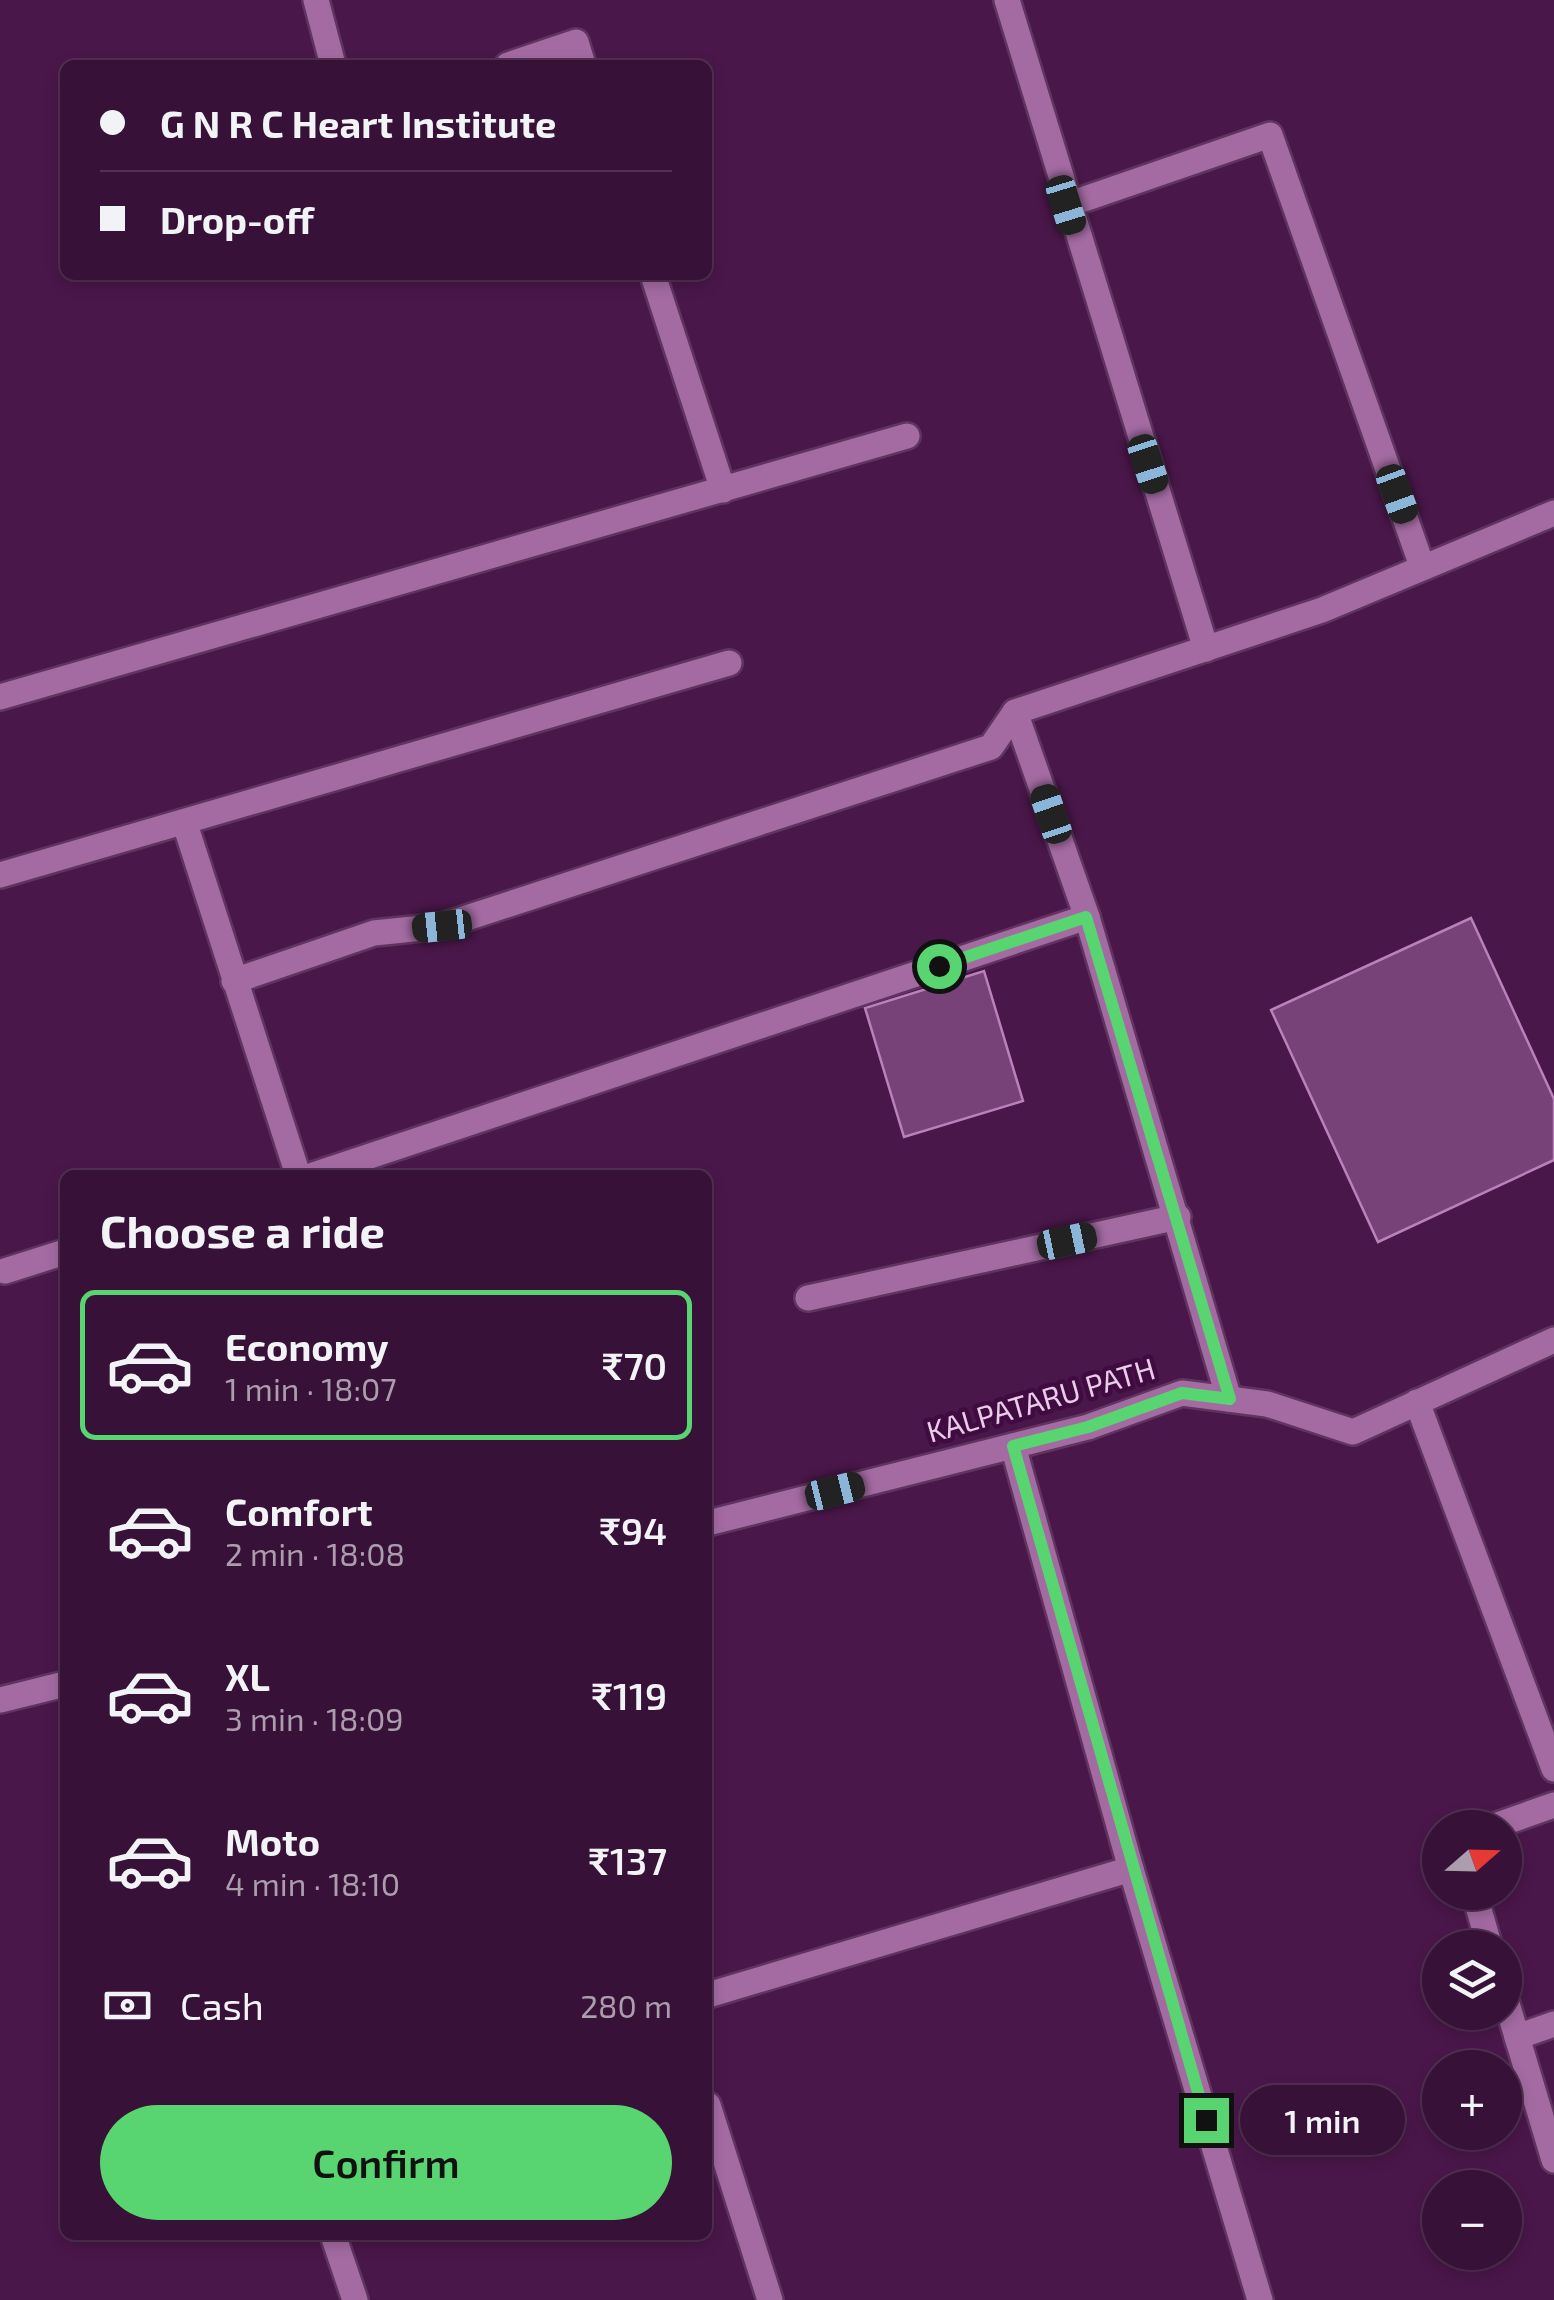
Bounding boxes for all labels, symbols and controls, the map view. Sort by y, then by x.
text: G N R C Heart Institute [160,100,557,146]
car [1043,172,1089,238]
text: Drop-off [160,196,314,242]
car [1124,431,1172,497]
car [1373,461,1421,527]
car [1027,781,1075,847]
car [411,908,473,944]
route start [917,944,962,989]
text: Choose a ride [100,1203,385,1257]
car [1035,1220,1099,1262]
icon: car [105,1320,195,1410]
text: Economy [225,1323,389,1369]
text: ₹70 [602,1342,667,1388]
street label: KALPATARU PATH [922,1349,1159,1449]
text: 1 min · 18:07 [225,1369,397,1407]
car [802,1469,868,1513]
icon: car [105,1485,195,1575]
text: Comfort [225,1488,373,1534]
text: ₹94 [599,1507,667,1553]
text: 2 min · 18:08 [225,1534,405,1572]
icon: car [105,1650,195,1740]
text: XL [225,1653,270,1699]
text: ₹119 [591,1672,667,1718]
text: 3 min · 18:09 [225,1699,404,1737]
north arrow [1422,1810,1522,1910]
map controls [1422,1810,1522,2270]
icon: car [105,1815,195,1905]
text: Moto [225,1818,320,1864]
text: ₹137 [588,1837,667,1883]
text: 4 min · 18:10 [225,1864,400,1902]
button: layers [1422,1930,1522,2030]
icon: cash [100,1978,155,2033]
text: Cash [180,1982,264,2028]
text: 280 m [580,1986,672,2024]
button: + [1422,2050,1522,2150]
callout: 1 min [1241,2085,1406,2155]
route end [1184,2098,1229,2143]
text: 1 min [1285,2101,1360,2139]
button: Confirm [100,2105,672,2220]
button: − [1422,2170,1522,2270]

